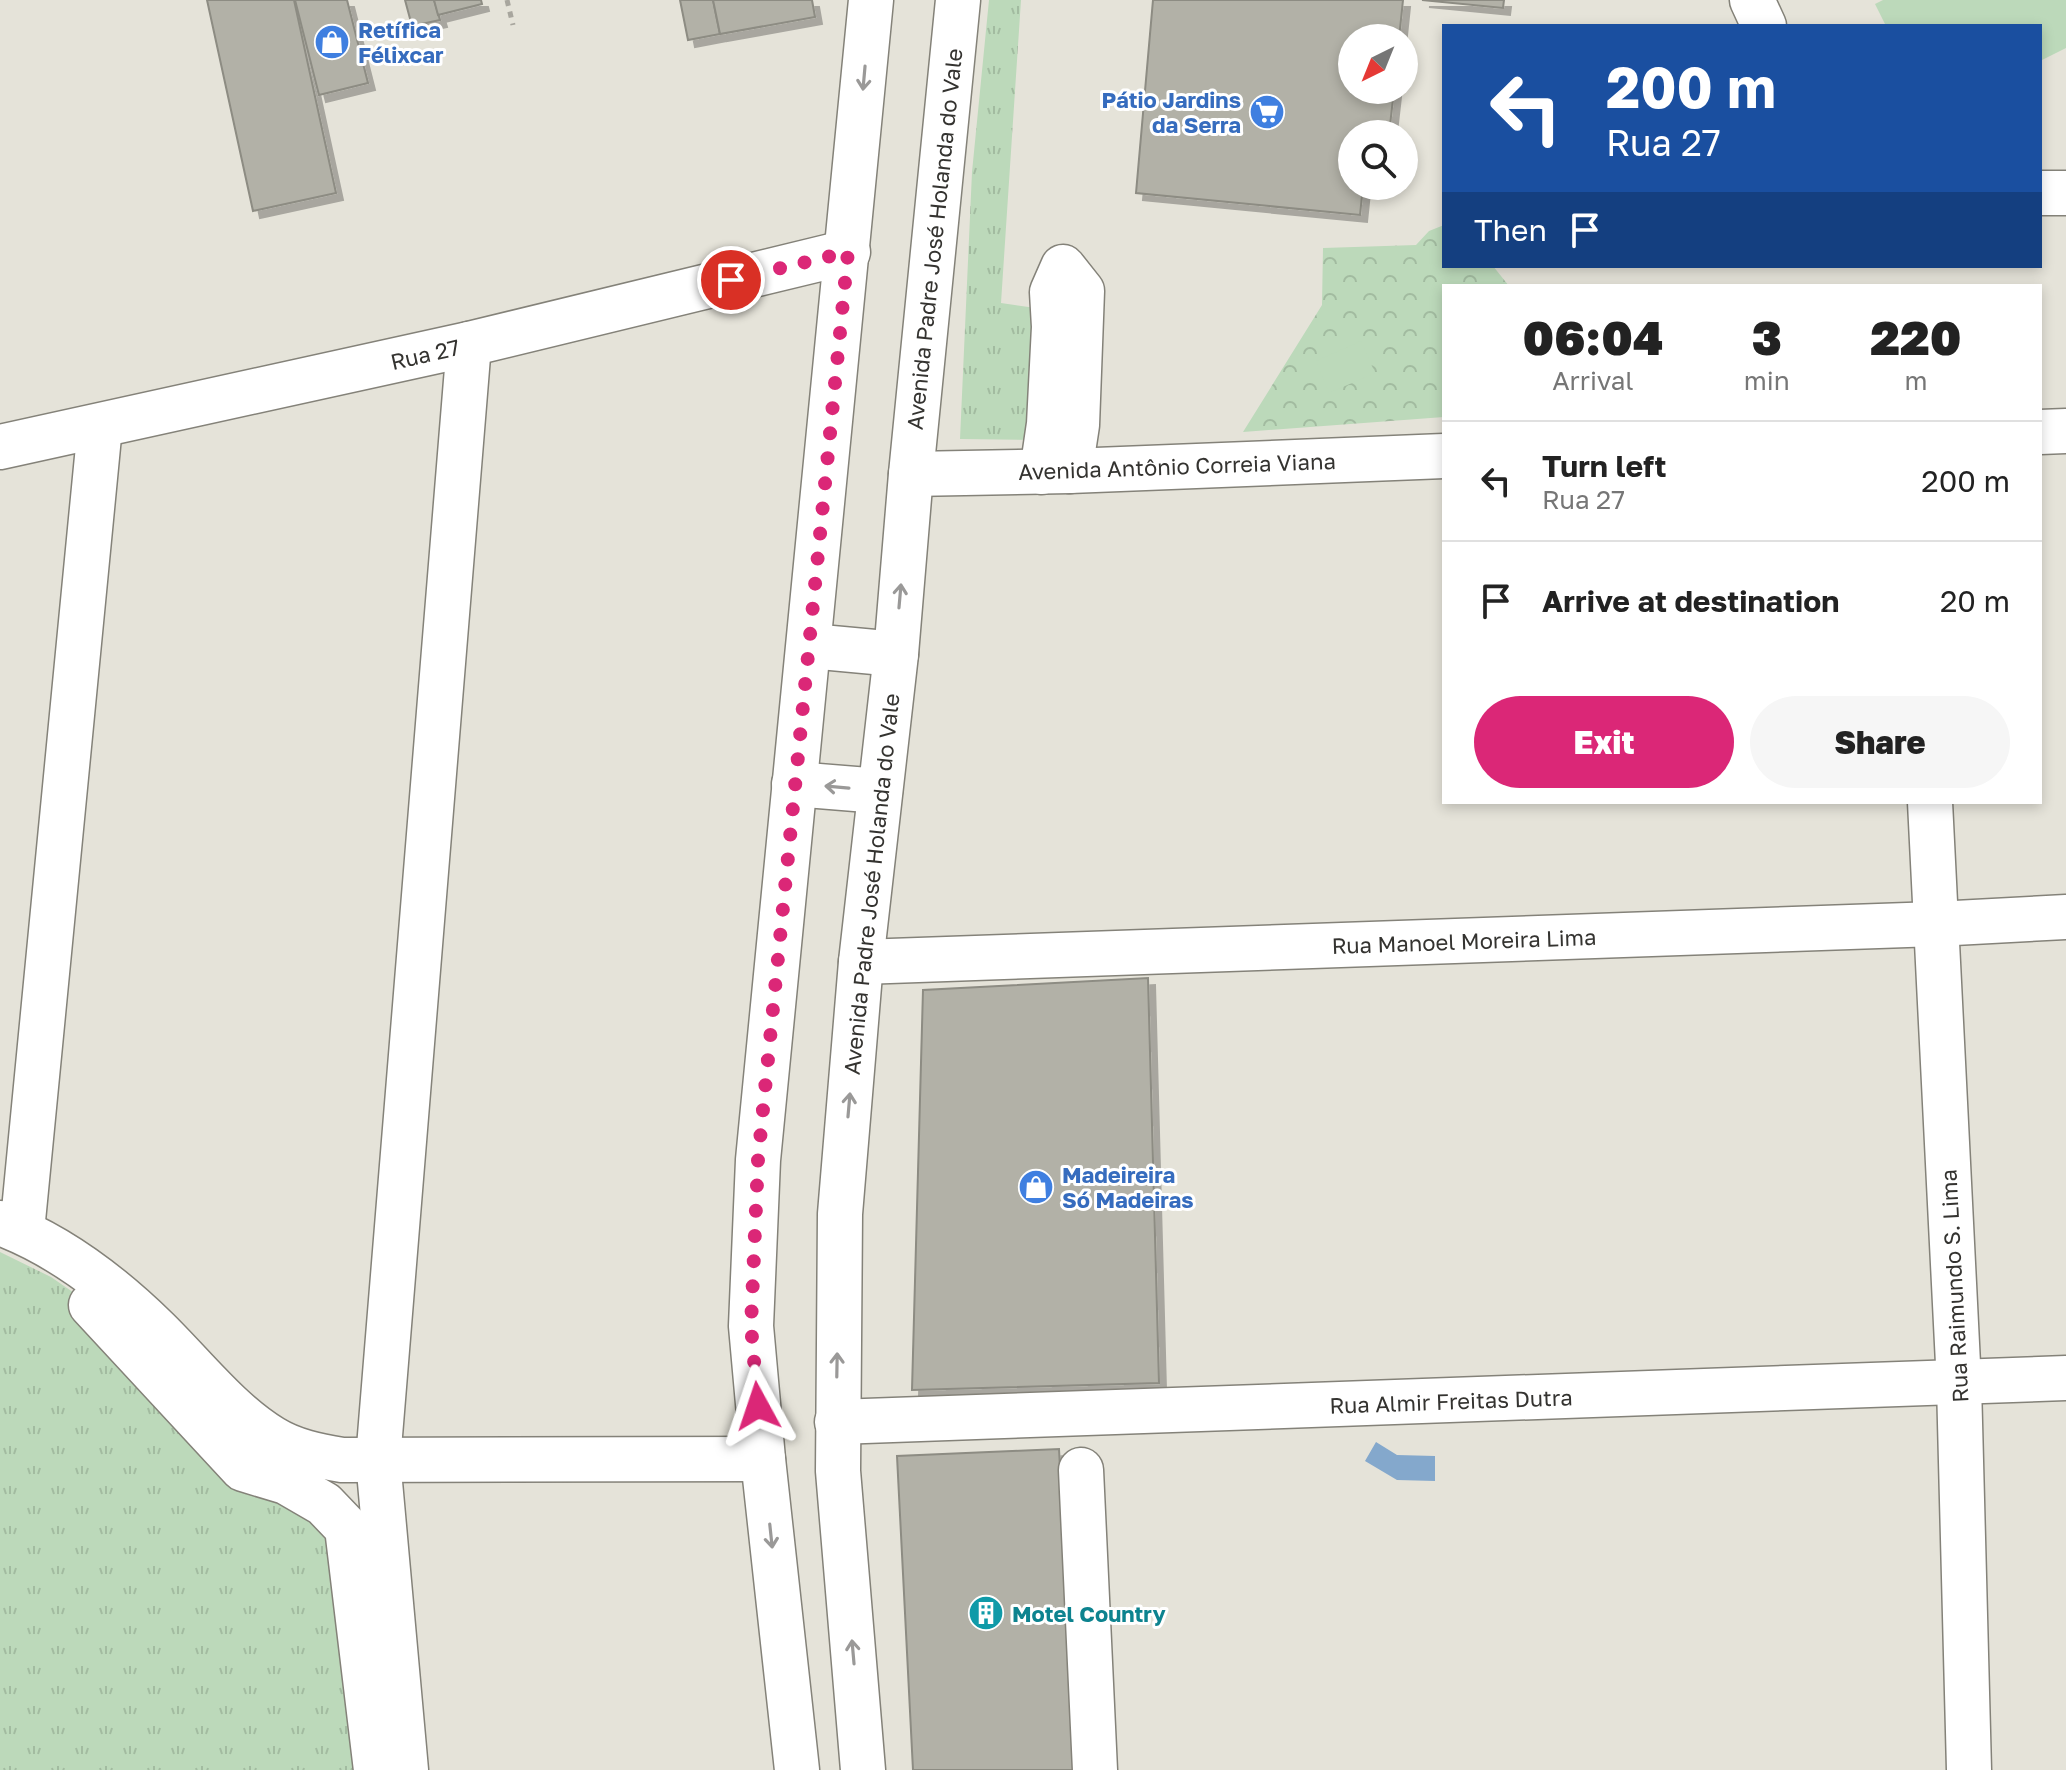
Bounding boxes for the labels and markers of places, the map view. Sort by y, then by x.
place label: Retífica Félixcar [358,16,444,68]
shop icon: Retífica Félixcar [313,23,351,61]
place label: Pátio Jardins da Serra [1102,86,1241,138]
supermarket icon: Pátio Jardins da Serra [1248,93,1286,131]
pin [697,246,765,314]
place label: Madeireira Só Madeiras [1062,1161,1194,1213]
shop icon: Madeireira Só Madeiras [1017,1168,1055,1206]
building icon: Motel Country [967,1594,1005,1632]
place label: Motel Country [1012,1600,1166,1627]

